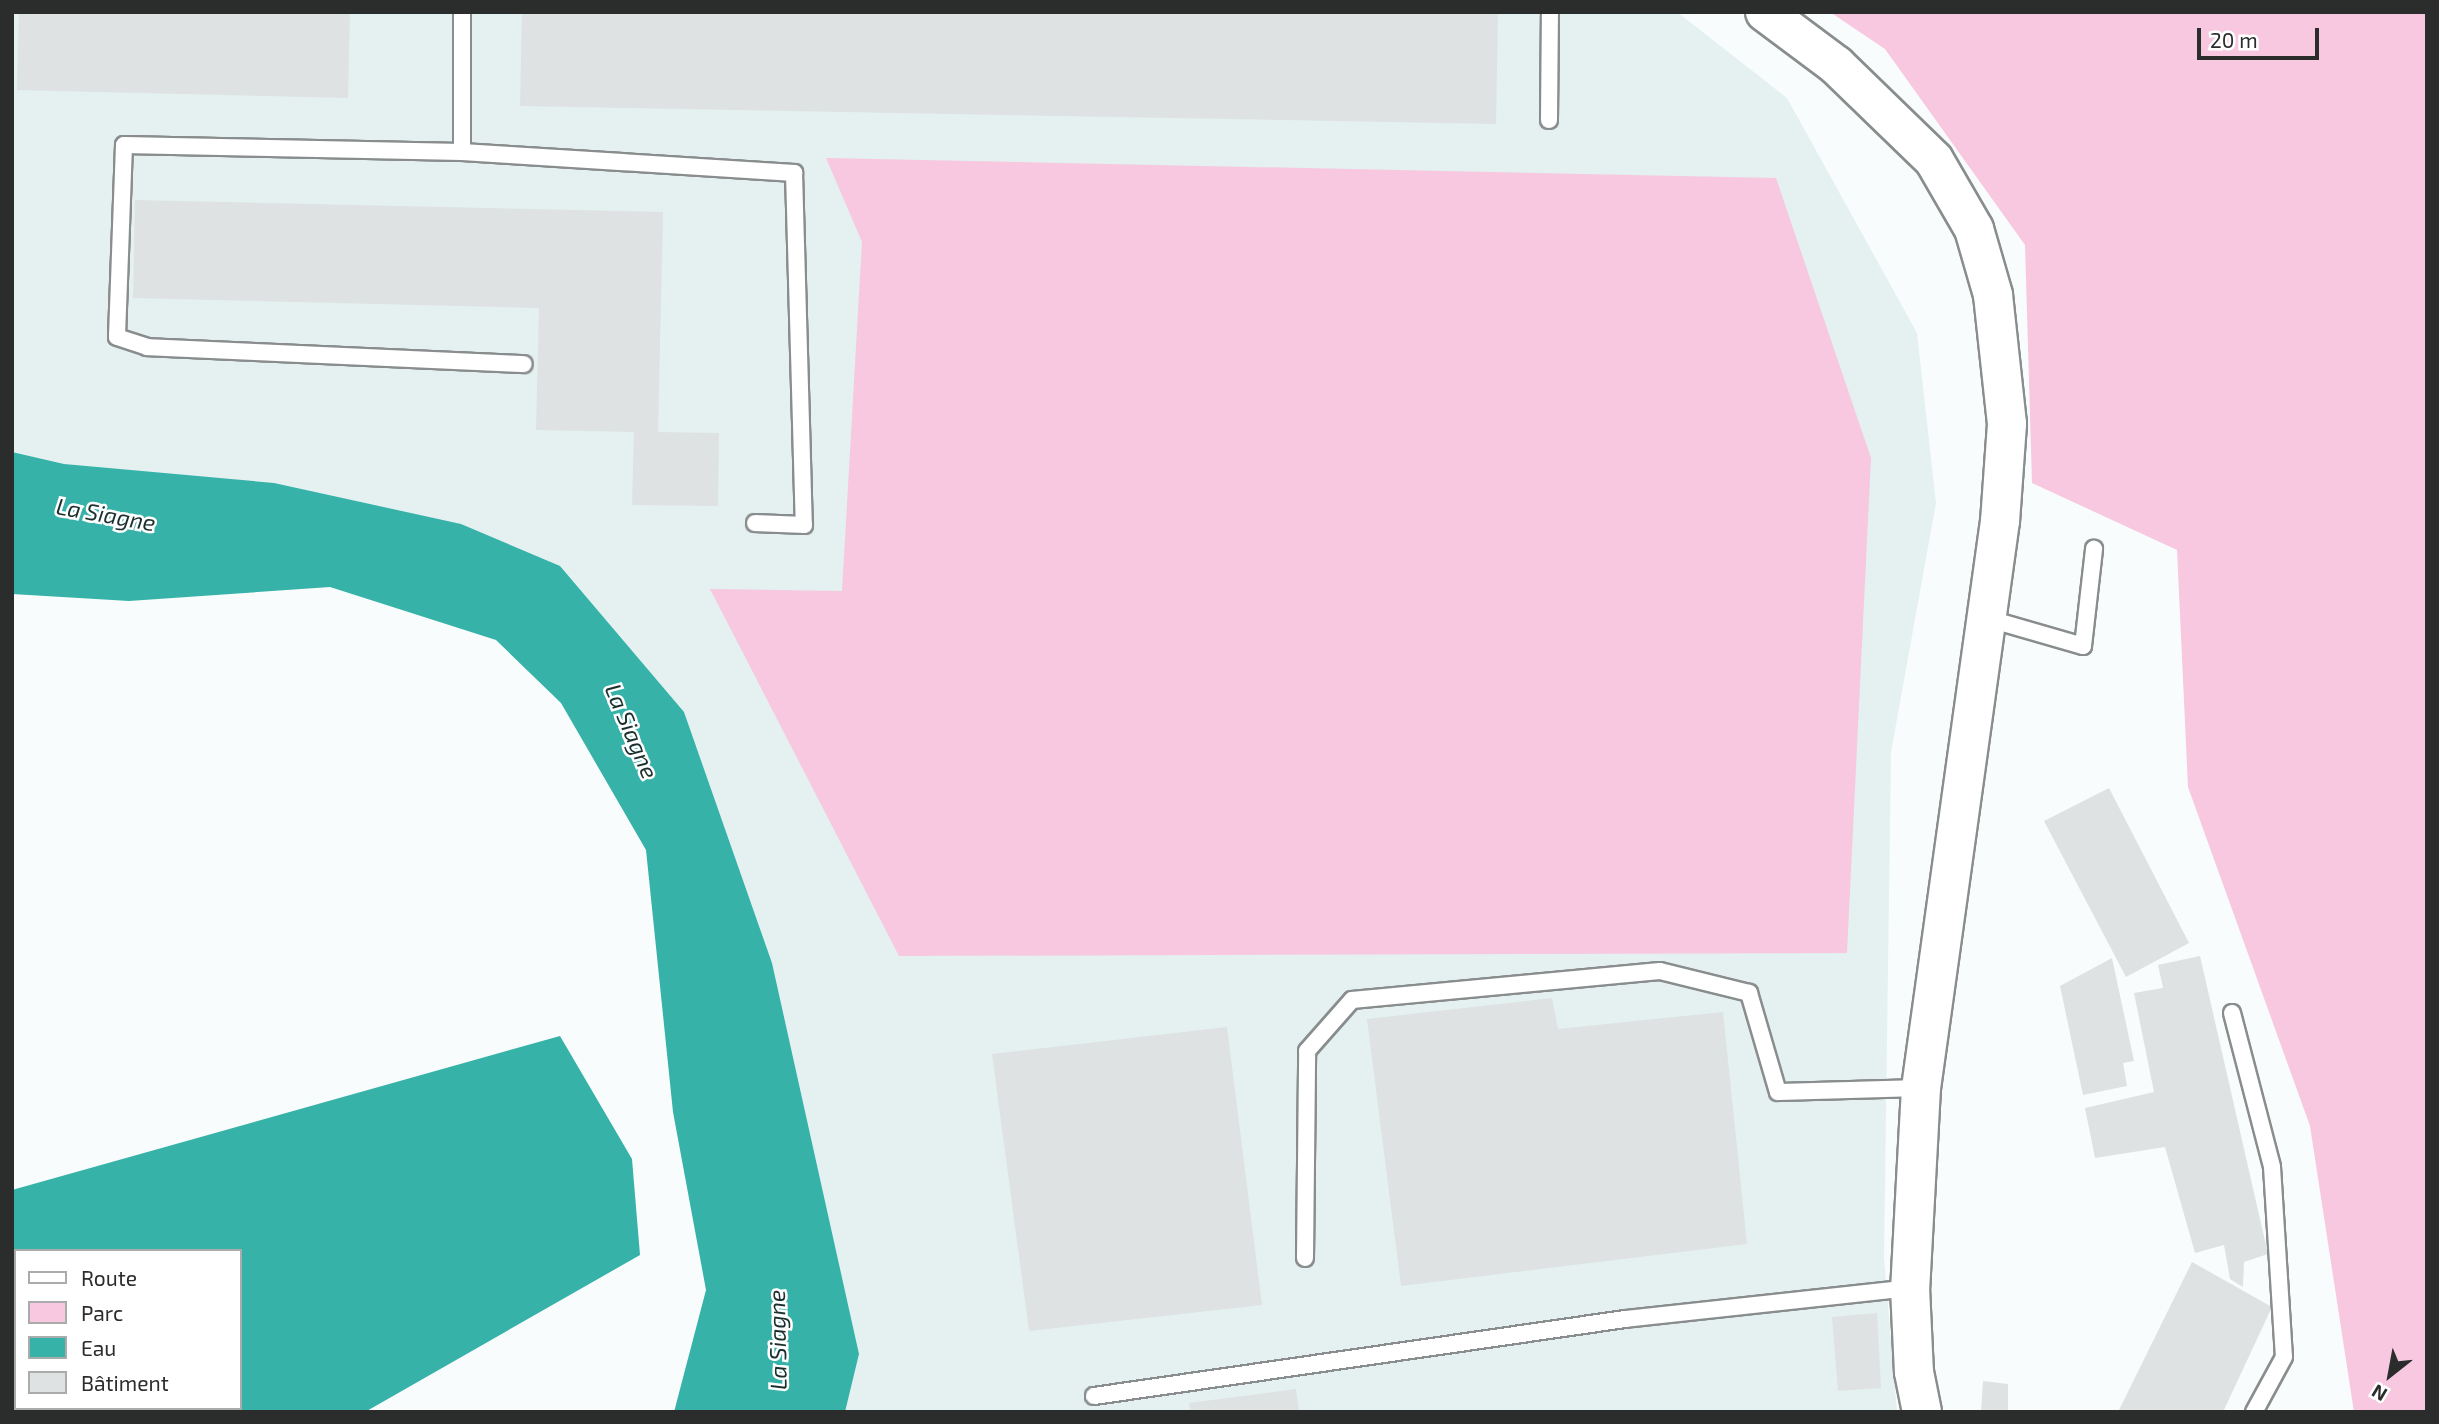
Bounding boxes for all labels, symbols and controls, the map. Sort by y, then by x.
scale bar [2201,14,2324,58]
text: 20 m [2210,27,2258,52]
water label: La Siagne [54,492,158,536]
water label: La Siagne [600,679,664,783]
legend [14,1249,242,1410]
text: Route [81,1265,137,1290]
water label: La Siagne [762,1289,792,1391]
text: Parc [81,1300,123,1325]
text: Eau [81,1335,116,1360]
north arrow [2355,1340,2425,1410]
text: Bâtiment [81,1370,169,1395]
text: N [2367,1380,2391,1407]

